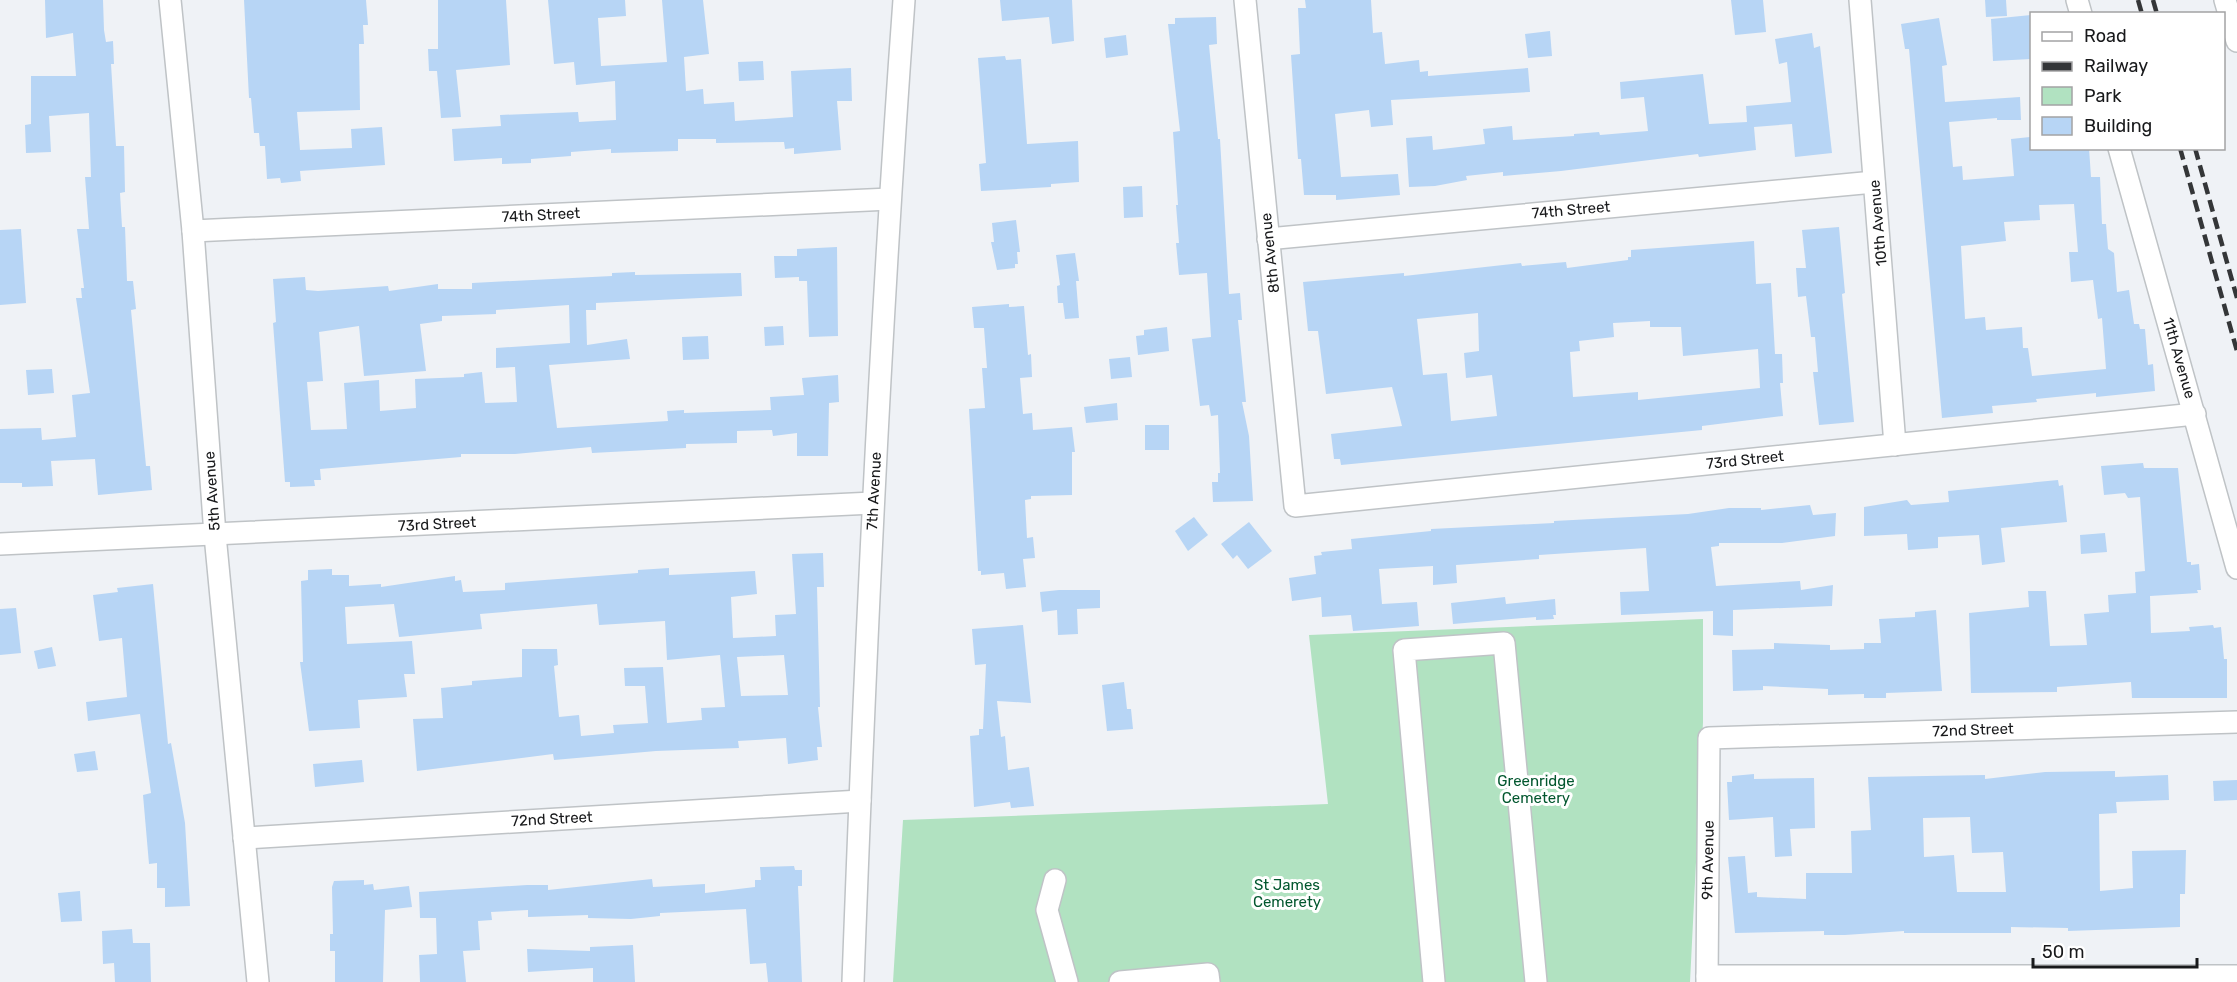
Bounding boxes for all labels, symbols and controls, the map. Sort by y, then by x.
legend [2030,12,2225,150]
text: Road [2084,25,2127,47]
text: Railway [2084,55,2148,77]
text: Park [2084,85,2122,107]
text: Building [2084,115,2152,137]
street label: 10th Avenue [1865,179,1891,267]
street label: 74th Street [1531,198,1611,222]
street label: 74th Street [501,204,581,226]
street label: 8th Avenue [1257,212,1283,294]
street label: 11th Avenue [2159,315,2199,401]
street label: 73rd Street [1705,447,1785,473]
street label: 5th Avenue [200,451,224,531]
street label: 7th Avenue [863,451,885,531]
street label: 73rd Street [397,513,477,535]
street label: 72nd Street [1932,720,2014,740]
park label: Greenridge Cemetery [1497,772,1575,807]
street label: 72nd Street [511,808,593,830]
street label: 9th Avenue [1698,820,1718,900]
park label: St James Cemerety [1253,876,1321,911]
scale bar [2033,931,2196,969]
text: 50 m [2042,941,2085,963]

